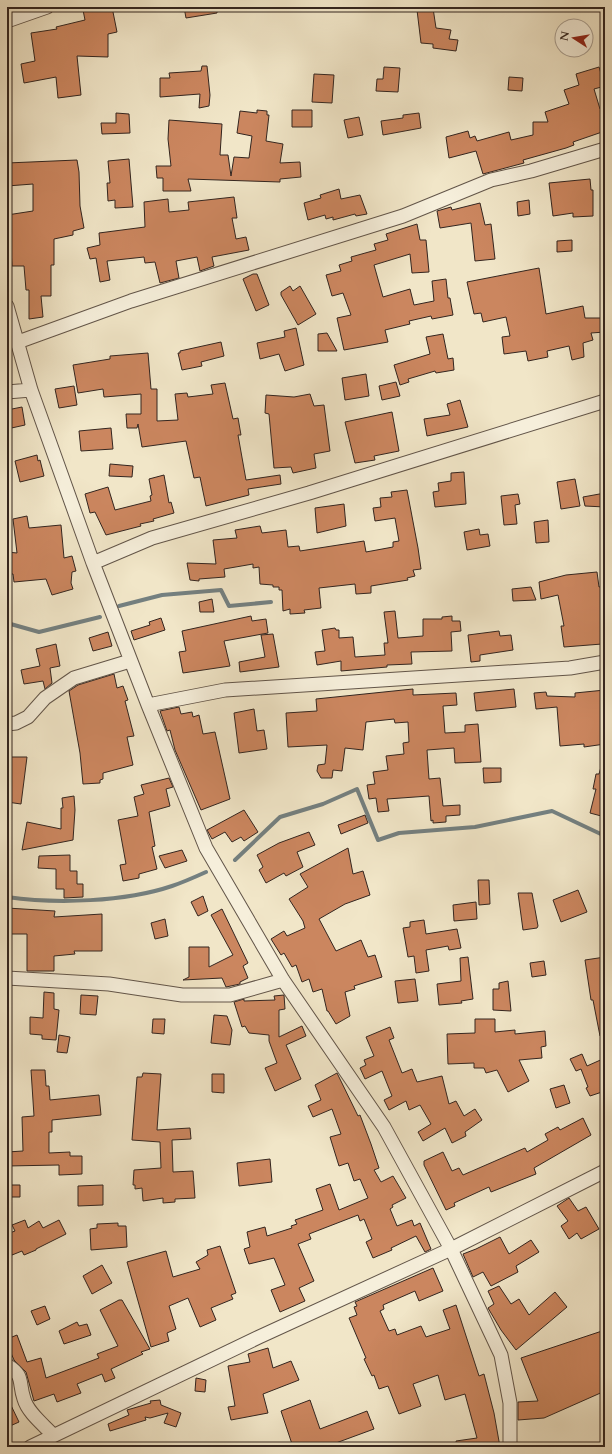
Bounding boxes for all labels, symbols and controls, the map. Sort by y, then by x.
north arrow [554,18,594,58]
text: N [556,29,573,42]

